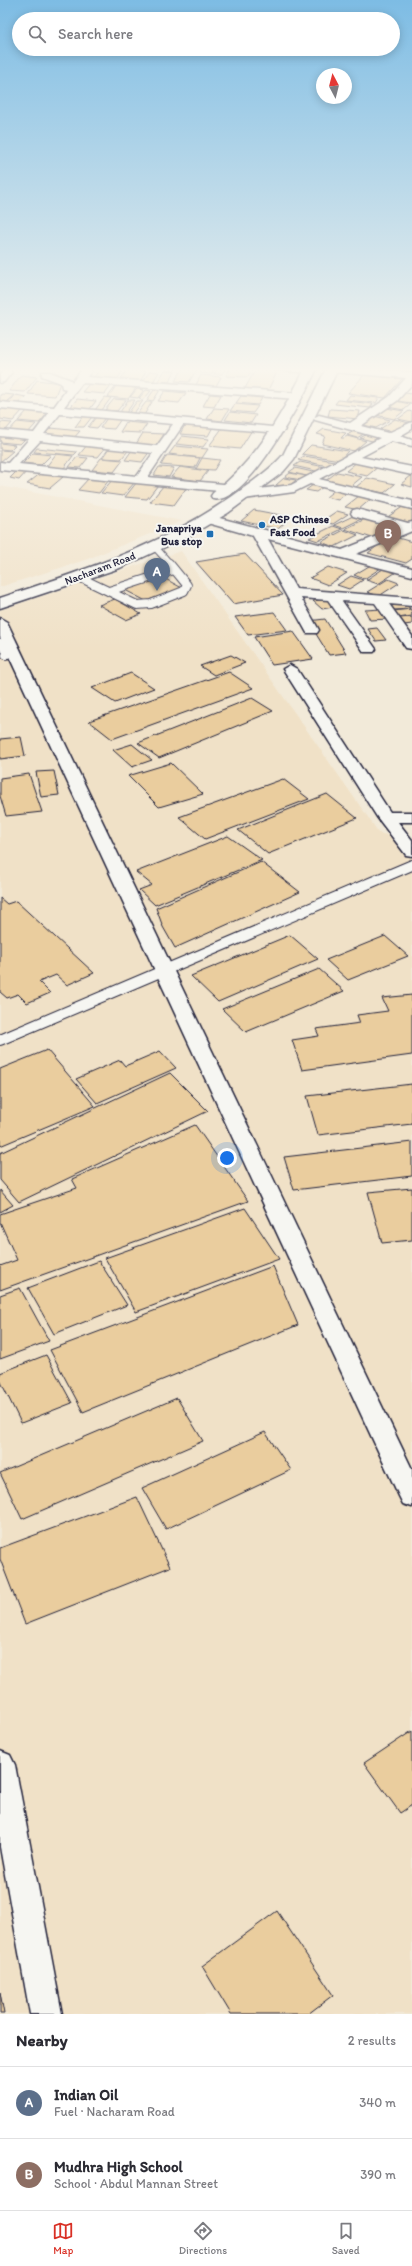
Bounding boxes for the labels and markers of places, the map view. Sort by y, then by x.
place label: ASP Chinese Fast Food [269,513,330,539]
marker: ASP Chinese Fast Food [257,520,267,530]
pin: B [375,520,401,553]
place label: Janapriya Bus stop [155,522,202,549]
marker: Janapriya Bus stop [205,529,215,539]
pin: A [144,558,170,591]

